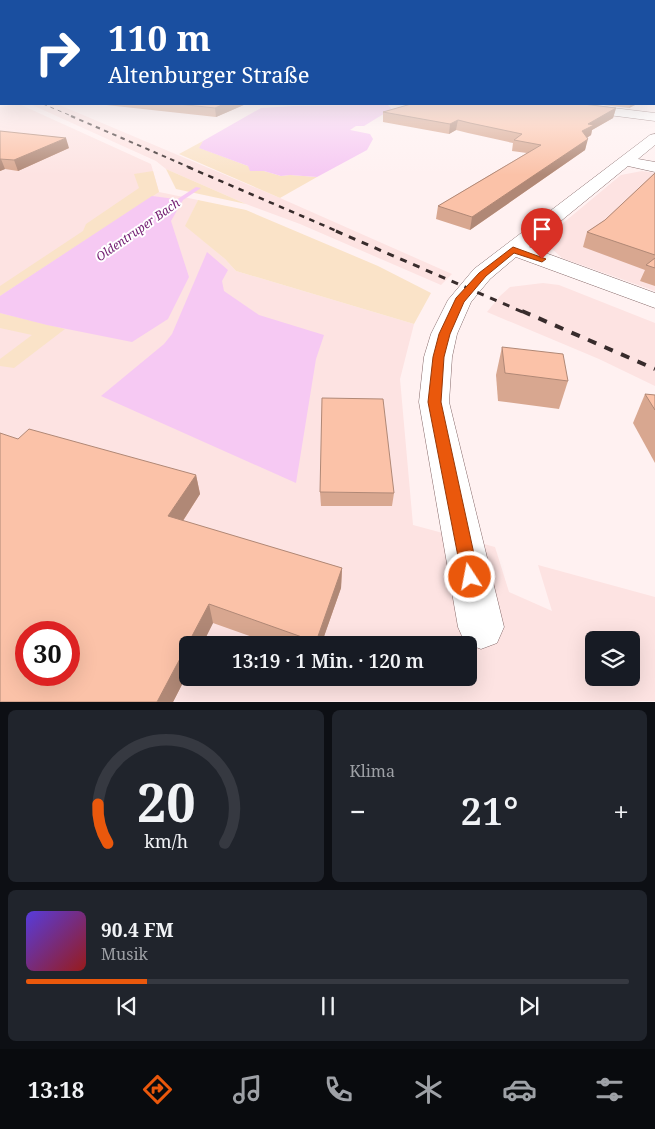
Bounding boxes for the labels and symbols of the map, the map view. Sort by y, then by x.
water label: Oldentruper Bach [92,194,183,265]
pin [521,208,563,259]
position arrow [443,550,495,602]
speed limit sign: 30 [15,621,80,686]

